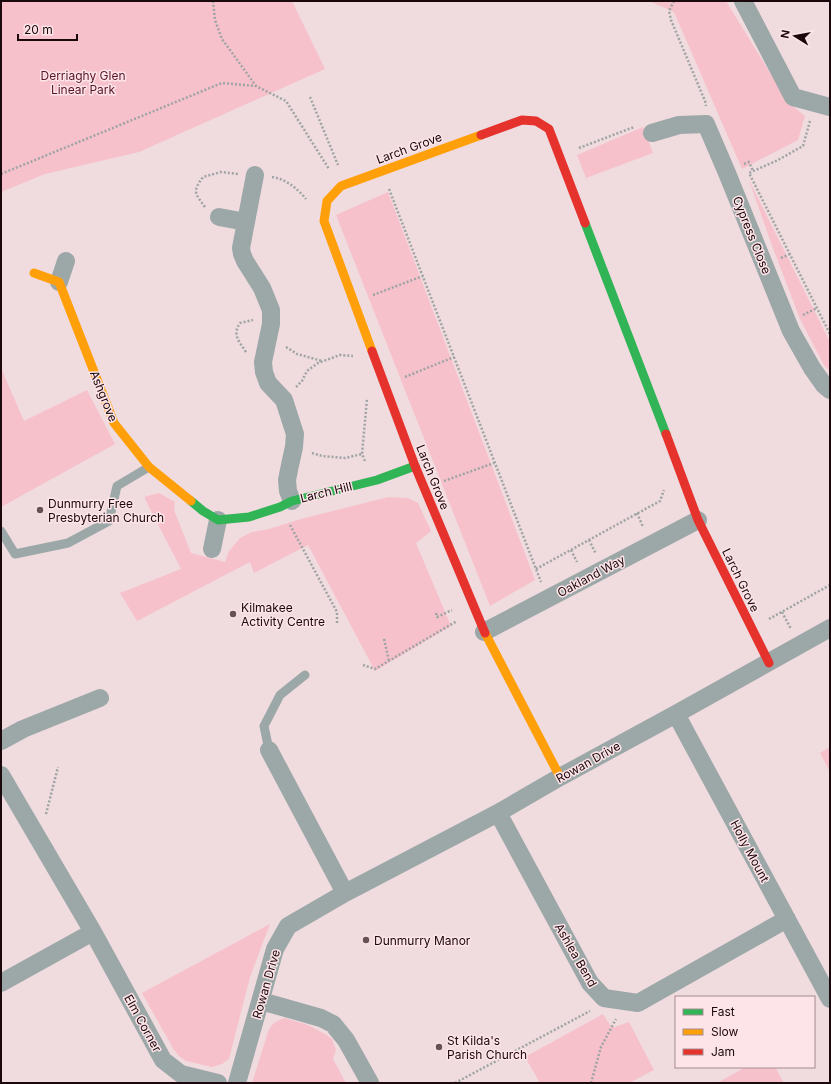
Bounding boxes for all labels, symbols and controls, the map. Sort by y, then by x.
scale bar [18,16,77,42]
north arrow [775,16,815,56]
text: 20 m [24,22,53,37]
text: N [778,29,793,40]
park label: Derriaghy Glen Linear Park [40,68,126,97]
street label: Larch Grove [374,129,444,167]
street label: Cypress Close [730,194,774,276]
street label: Ashgrove [87,368,121,424]
street label: Larch Grove [413,442,453,512]
street label: Larch Hill [299,478,353,506]
place label: Dunmurry Free Presbyterian Church [48,496,164,525]
marker: Dunmurry Free Presbyterian Church [35,505,45,515]
street label: Larch Grove [719,546,763,614]
street label: Oakland Way [555,552,628,600]
place label: Kilmakee Activity Centre [241,600,325,629]
marker: Kilmakee Activity Centre [228,609,238,619]
street label: Rowan Drive [553,738,623,786]
street label: Holly Mount [727,817,773,885]
street label: Ashlea Bend [552,920,600,990]
place label: Dunmurry Manor [374,933,471,948]
marker: Dunmurry Manor [361,935,371,945]
street label: Rowan Drive [249,948,283,1020]
street label: Elm Corner [121,992,165,1055]
legend [675,996,815,1068]
text: Fast [711,1004,735,1019]
text: Slow [711,1024,739,1039]
place label: St Kilda's Parish Church [447,1033,527,1062]
marker: St Kilda's Parish Church [434,1042,444,1052]
text: Jam [711,1044,735,1059]

